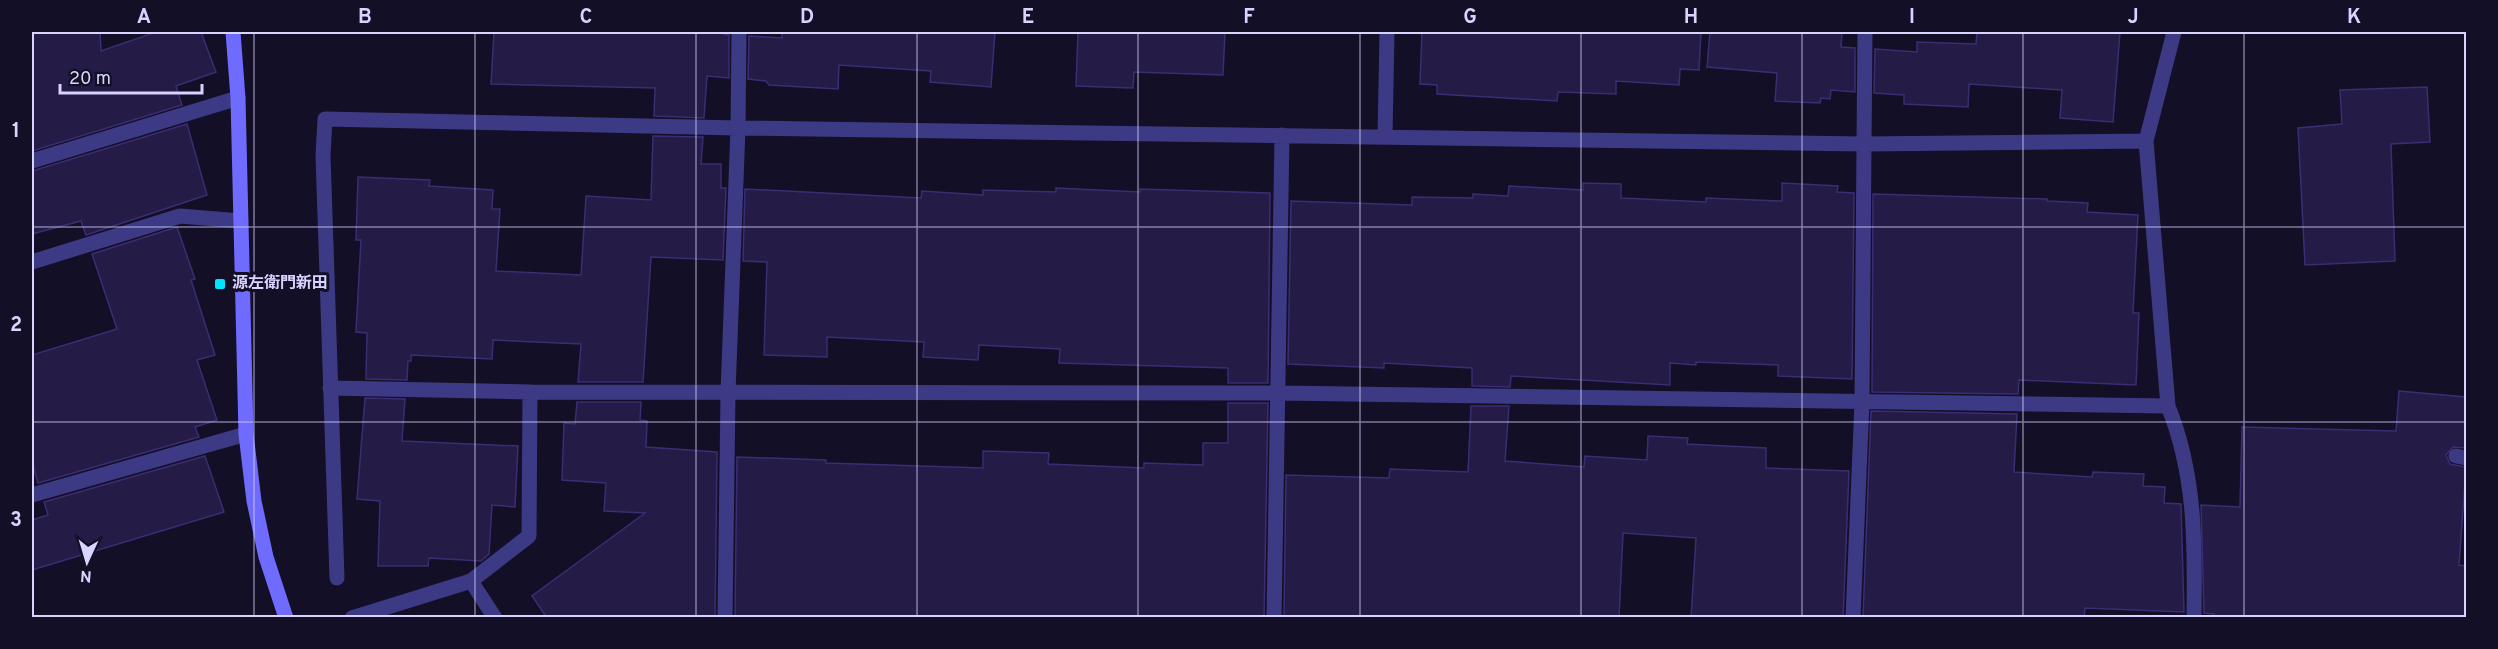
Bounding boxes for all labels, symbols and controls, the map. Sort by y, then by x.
text: A [137,5,151,31]
text: B [358,5,372,31]
text: C [580,5,592,31]
text: D [800,5,814,31]
text: E [1022,5,1034,31]
text: F [1243,5,1255,31]
text: G [1463,5,1477,31]
text: H [1684,5,1698,31]
text: I [1909,5,1915,31]
text: J [2127,5,2139,31]
text: K [2347,5,2361,31]
scale bar [60,57,202,95]
text: 20 m [69,68,111,91]
text: 1 [12,119,20,145]
place label: 源左衛門新田 [232,274,328,294]
marker: 源左衛門新田 [213,277,227,291]
text: 2 [10,313,22,339]
text: 3 [10,508,22,534]
north arrow [57,532,117,592]
text: N [80,565,93,585]

